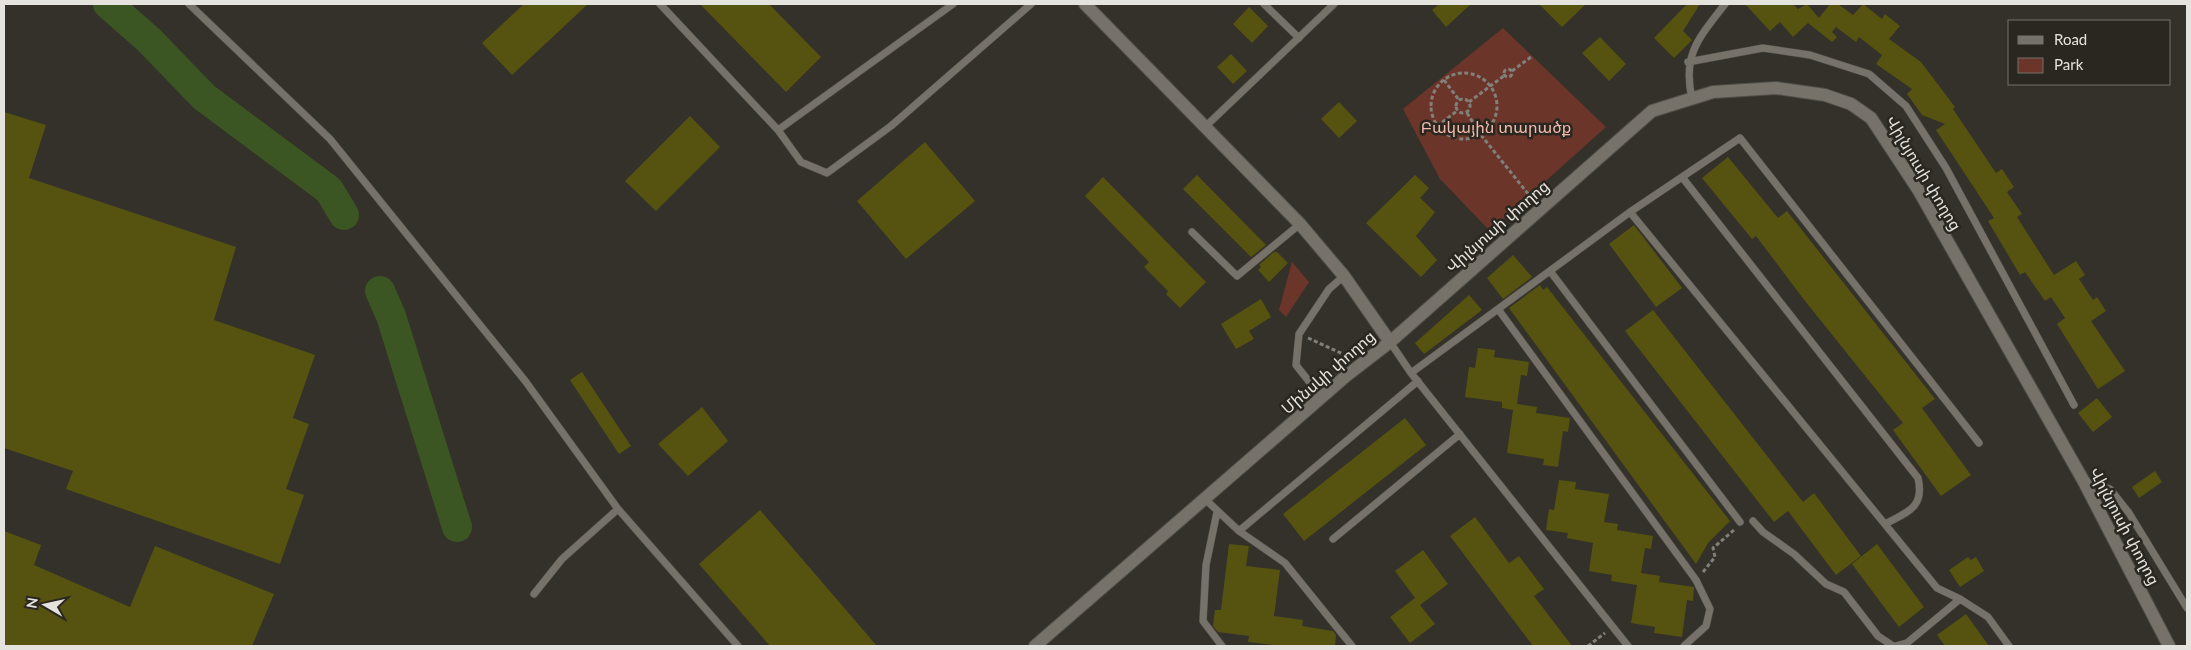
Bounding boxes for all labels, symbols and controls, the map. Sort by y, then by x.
legend [2008,20,2171,85]
text: Road [2054,30,2087,48]
text: Park [2054,55,2084,73]
street label: Վիլնյուսի փողոց [1882,112,1966,234]
park label: Բակային տարածք [1421,117,1571,137]
street label: Վիլնյուսի փողոց [1441,176,1553,276]
street label: Մինսկի փողոց [1277,326,1379,418]
street label: Վիլնյուսի փողոց [2086,464,2164,588]
north arrow [20,580,70,630]
text: N [22,596,41,610]

